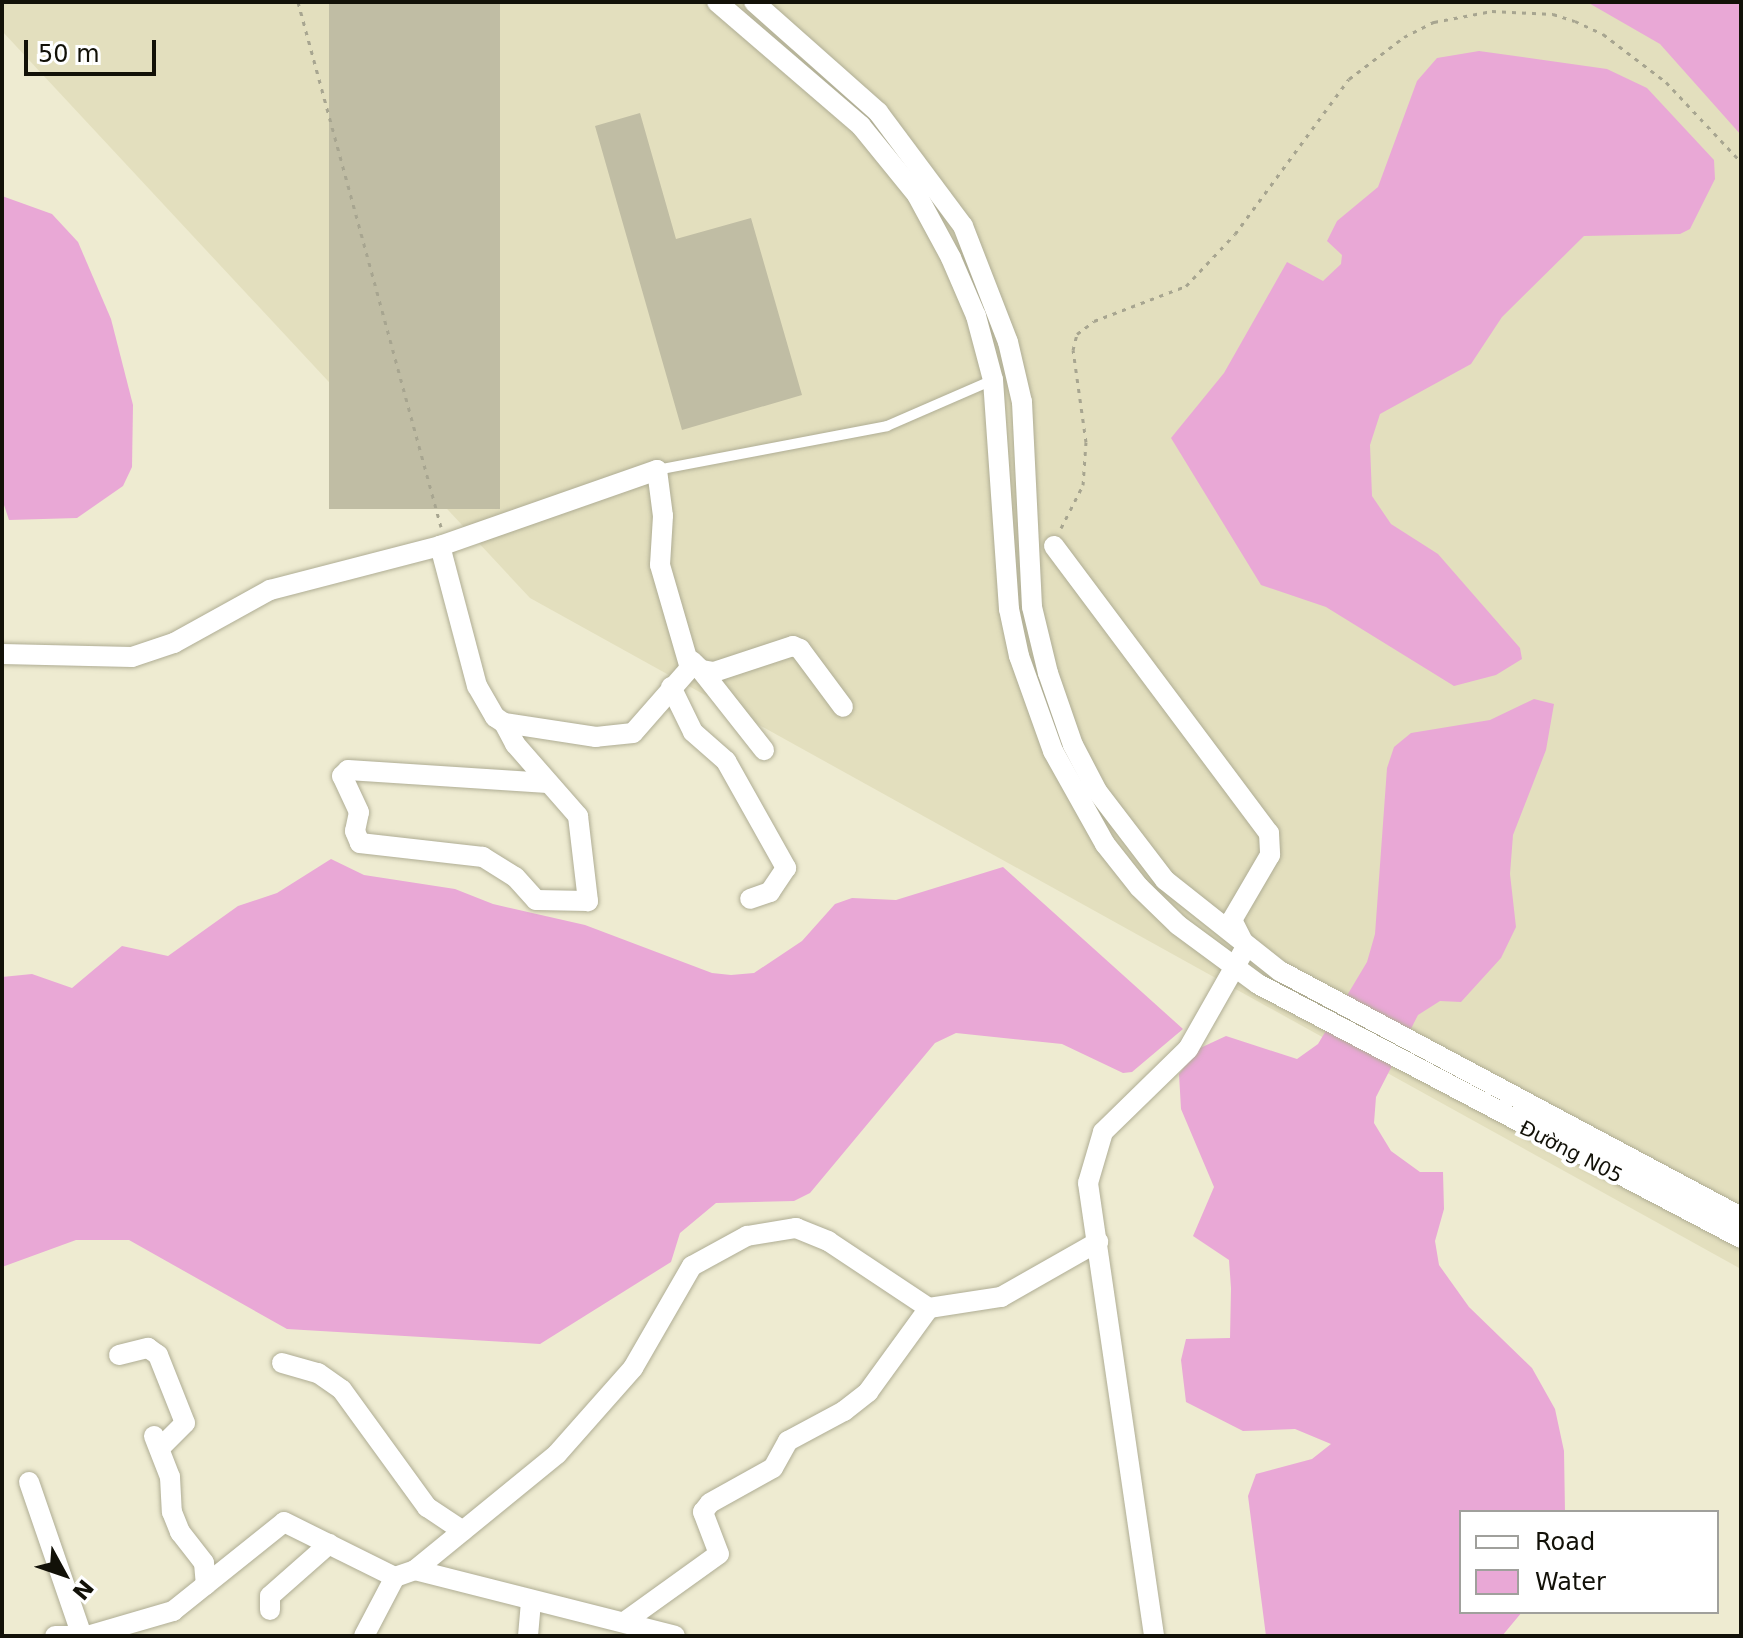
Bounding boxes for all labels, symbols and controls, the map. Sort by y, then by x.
scale bar [28,24,160,74]
text: 50 m [38,40,100,68]
street label: Đường N05 [1515,1116,1627,1188]
legend [1459,1510,1719,1614]
text: Road [1535,1528,1595,1556]
north arrow [24,1534,104,1614]
text: Water [1535,1568,1606,1596]
text: N [67,1575,98,1605]

